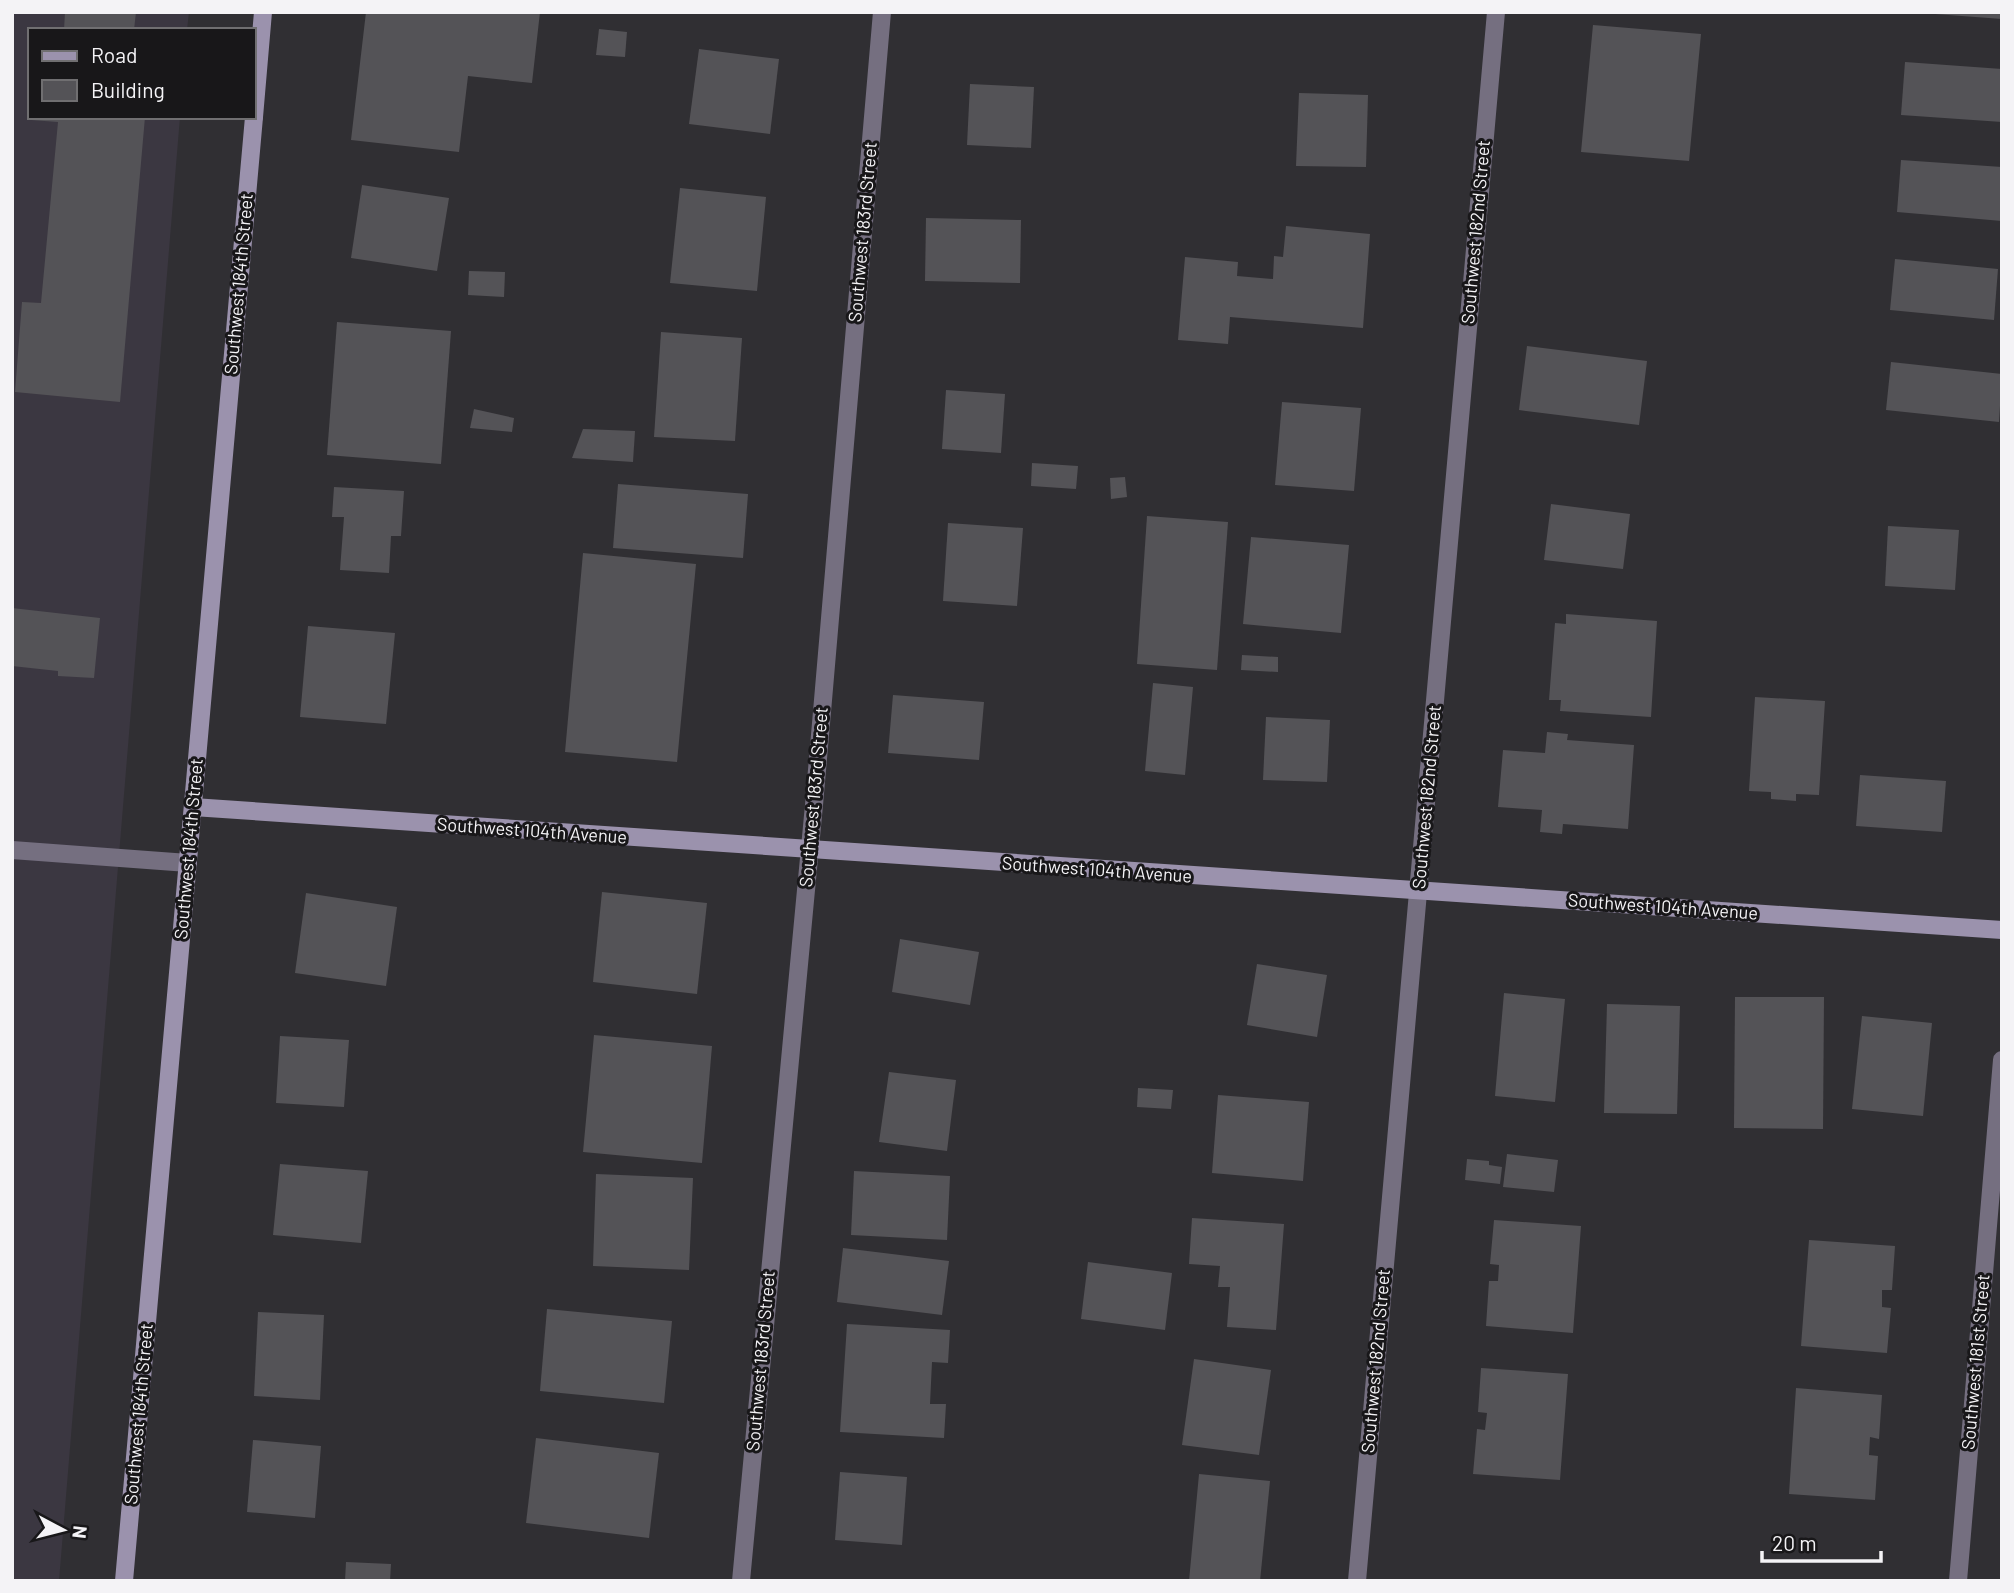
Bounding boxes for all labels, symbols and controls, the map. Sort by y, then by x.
legend [28,28,256,119]
text: Road [91,42,137,67]
text: Building [91,77,165,102]
street label: Southwest 182nd Street [1456,139,1494,325]
street label: Southwest 183rd Street [843,141,881,323]
street label: Southwest 184th Street [219,193,257,375]
street label: Southwest 182nd Street [1407,704,1445,890]
street label: Southwest 183rd Street [794,706,832,888]
street label: Southwest 184th Street [169,758,207,940]
street label: Southwest 104th Avenue [436,812,628,848]
street label: Southwest 104th Avenue [1001,851,1193,887]
street label: Southwest 104th Avenue [1567,888,1759,924]
street label: Southwest 182nd Street [1356,1268,1394,1454]
street label: Southwest 183rd Street [741,1270,779,1452]
street label: Southwest 181st Street [1956,1273,1994,1451]
street label: Southwest 184th Street [119,1323,157,1505]
north arrow [28,1495,98,1565]
scale bar [1762,1520,1881,1564]
text: N [68,1524,93,1540]
text: 20 m [1772,1530,1817,1555]

